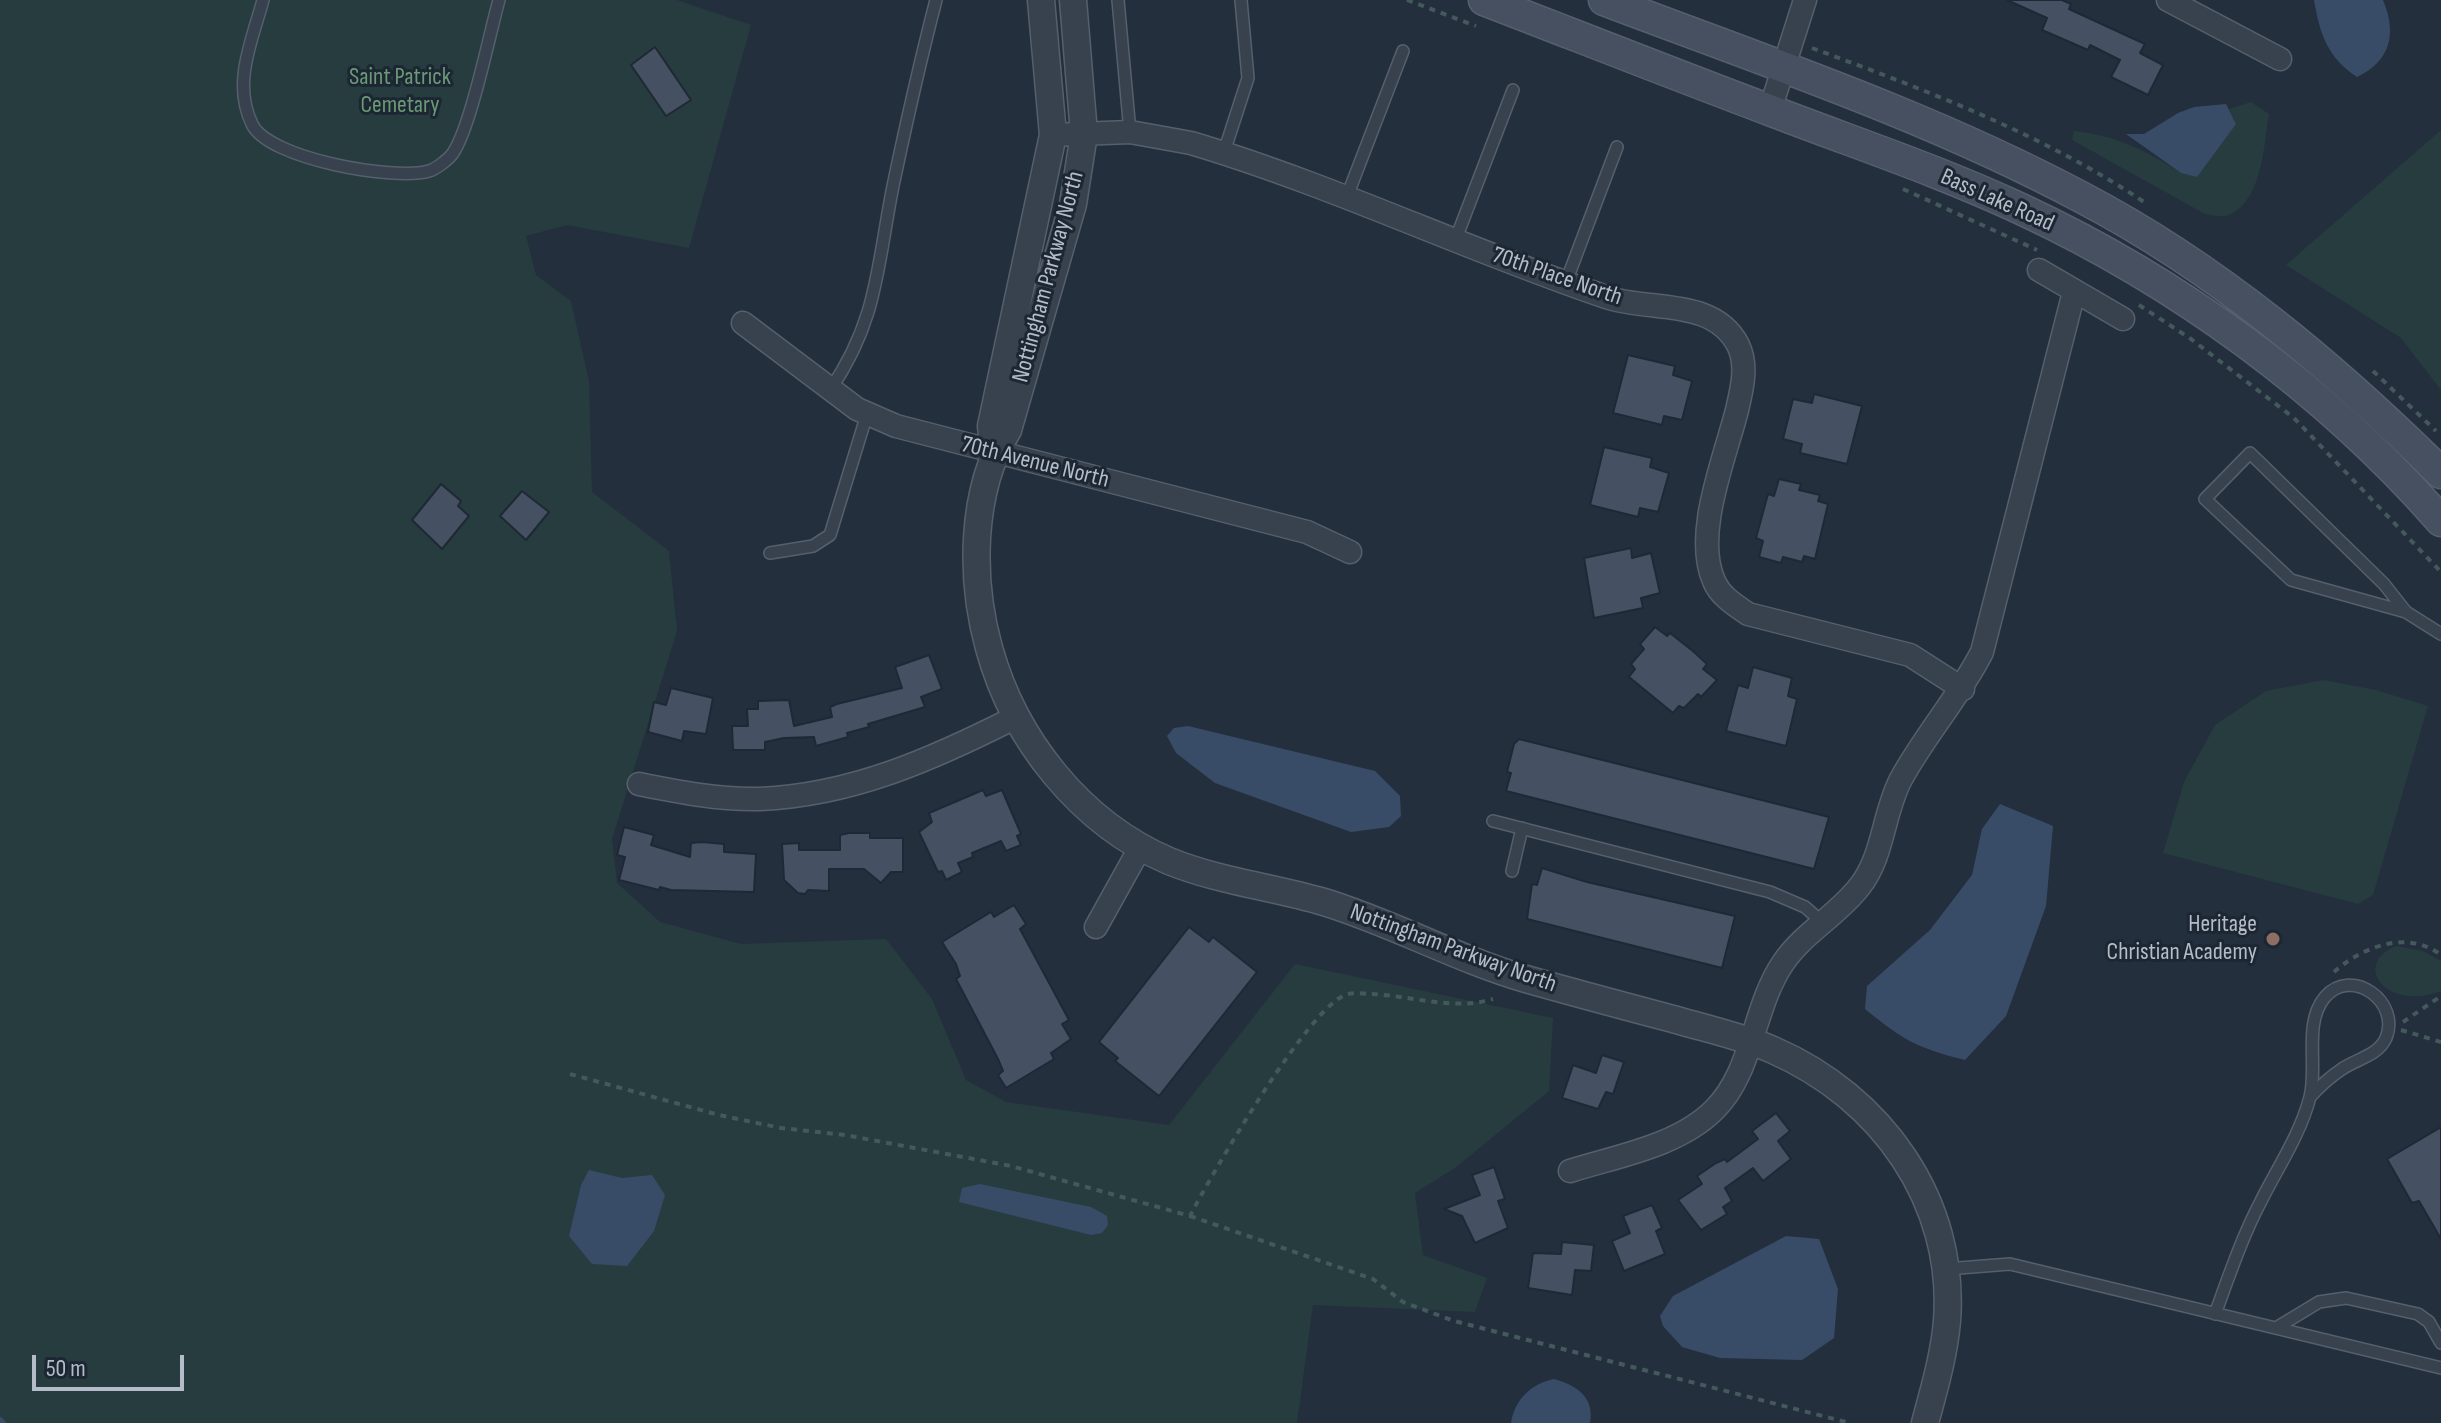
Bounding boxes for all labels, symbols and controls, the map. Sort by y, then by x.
park label: Saint Patrick Cemetary [349,64,451,120]
street label: Bass Lake Road [1936,163,2058,239]
street label: Nottingham Parkway North [1007,168,1091,386]
street label: 70th Place North [1488,241,1626,313]
street label: 70th Avenue North [958,431,1112,495]
street label: Nottingham Parkway North [1346,898,1560,1000]
place label: Heritage Christian Academy [2107,911,2257,967]
marker: Heritage Christian Academy [2264,930,2282,948]
scale bar [36,1339,188,1389]
text: 50 m [46,1354,86,1383]

